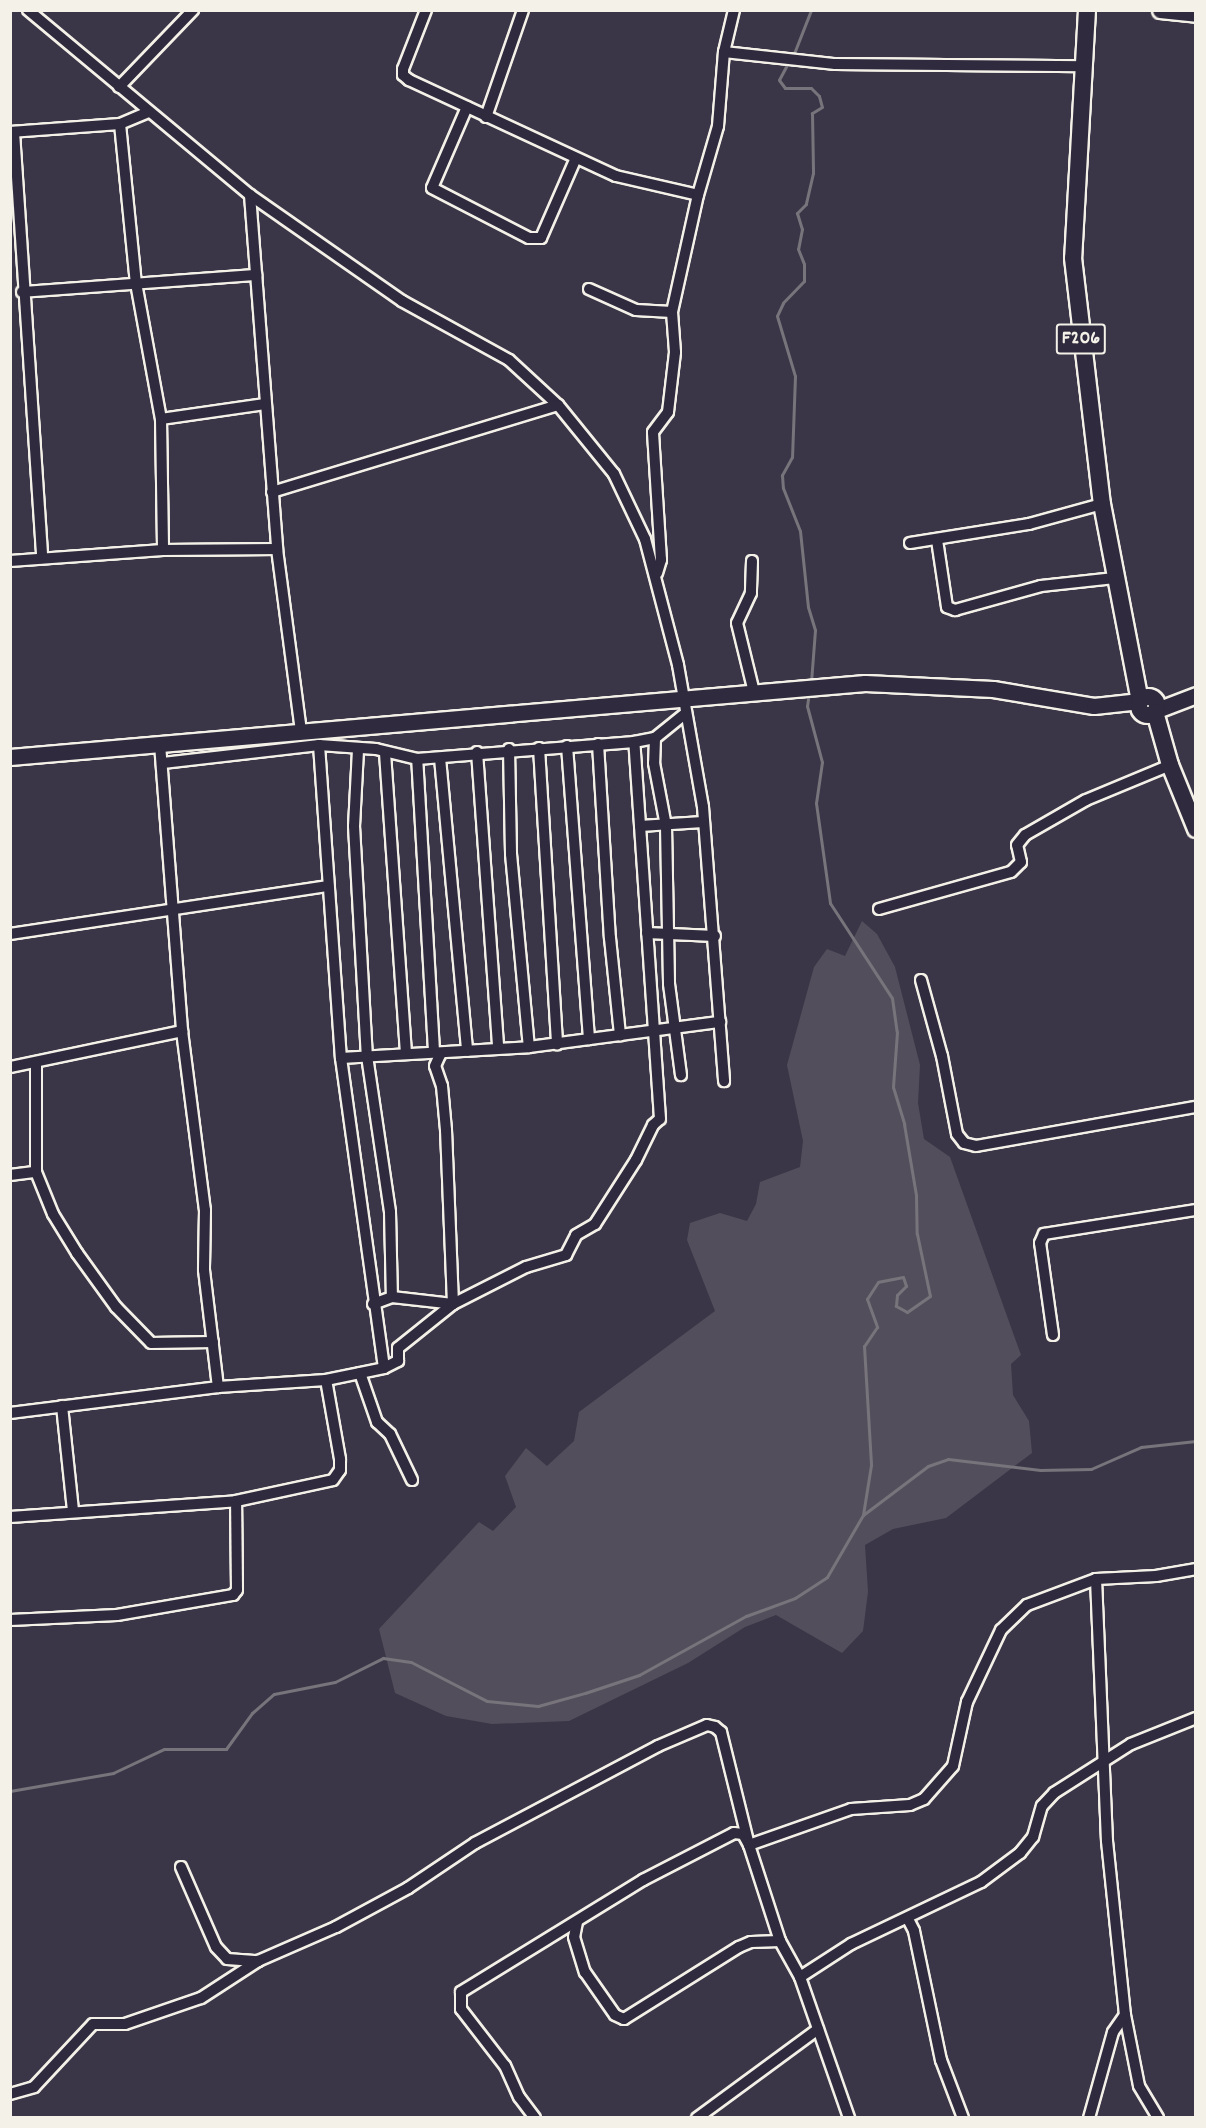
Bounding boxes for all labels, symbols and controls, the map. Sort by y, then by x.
road number: F206 [1056,322,1106,356]

